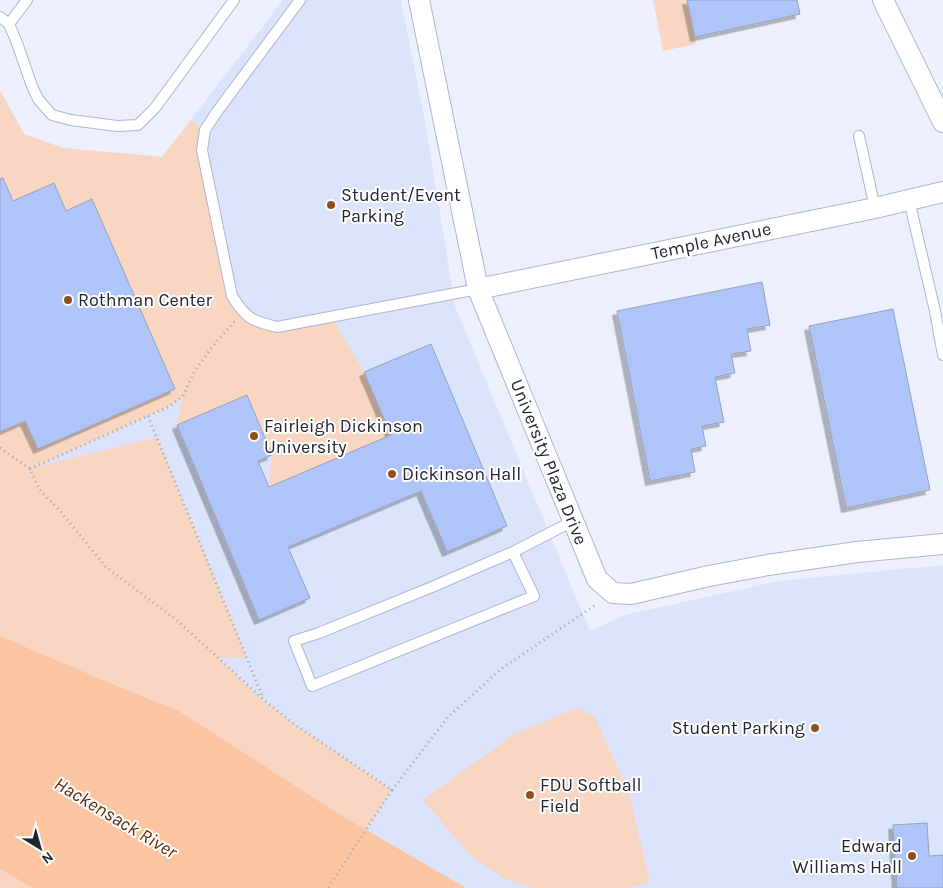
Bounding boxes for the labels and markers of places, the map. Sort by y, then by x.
place label: Student/Event Parking [341,184,461,227]
marker: Student/Event Parking [325,199,337,211]
place label: Rothman Center [78,289,213,311]
marker: Rothman Center [62,294,74,306]
place label: Fairleigh Dickinson University [264,415,423,458]
marker: Fairleigh Dickinson University [248,430,260,442]
place label: Dickinson Hall [402,463,521,485]
marker: Dickinson Hall [386,468,398,480]
place label: Student Parking [672,717,805,739]
marker: Student Parking [809,722,821,734]
place label: FDU Softball Field [540,774,642,817]
marker: FDU Softball Field [524,789,536,801]
place label: Edward Williams Hall [793,835,902,878]
marker: Edward Williams Hall [906,850,918,862]

